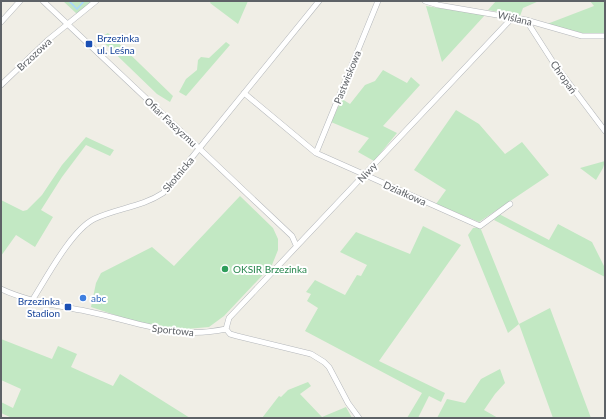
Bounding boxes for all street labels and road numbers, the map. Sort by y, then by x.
street label: Wiślana [497,8,533,28]
street label: Brzozowa [14,35,54,73]
street label: Pastwiskowa [331,49,363,105]
street label: Chropań [548,58,580,96]
street label: Ofiar Faszyzmu [142,95,200,149]
street label: Skotnicka [160,154,196,194]
street label: Niwy [355,159,380,184]
street label: Działkowa [382,178,428,208]
street label: Sportowa [151,322,195,338]

